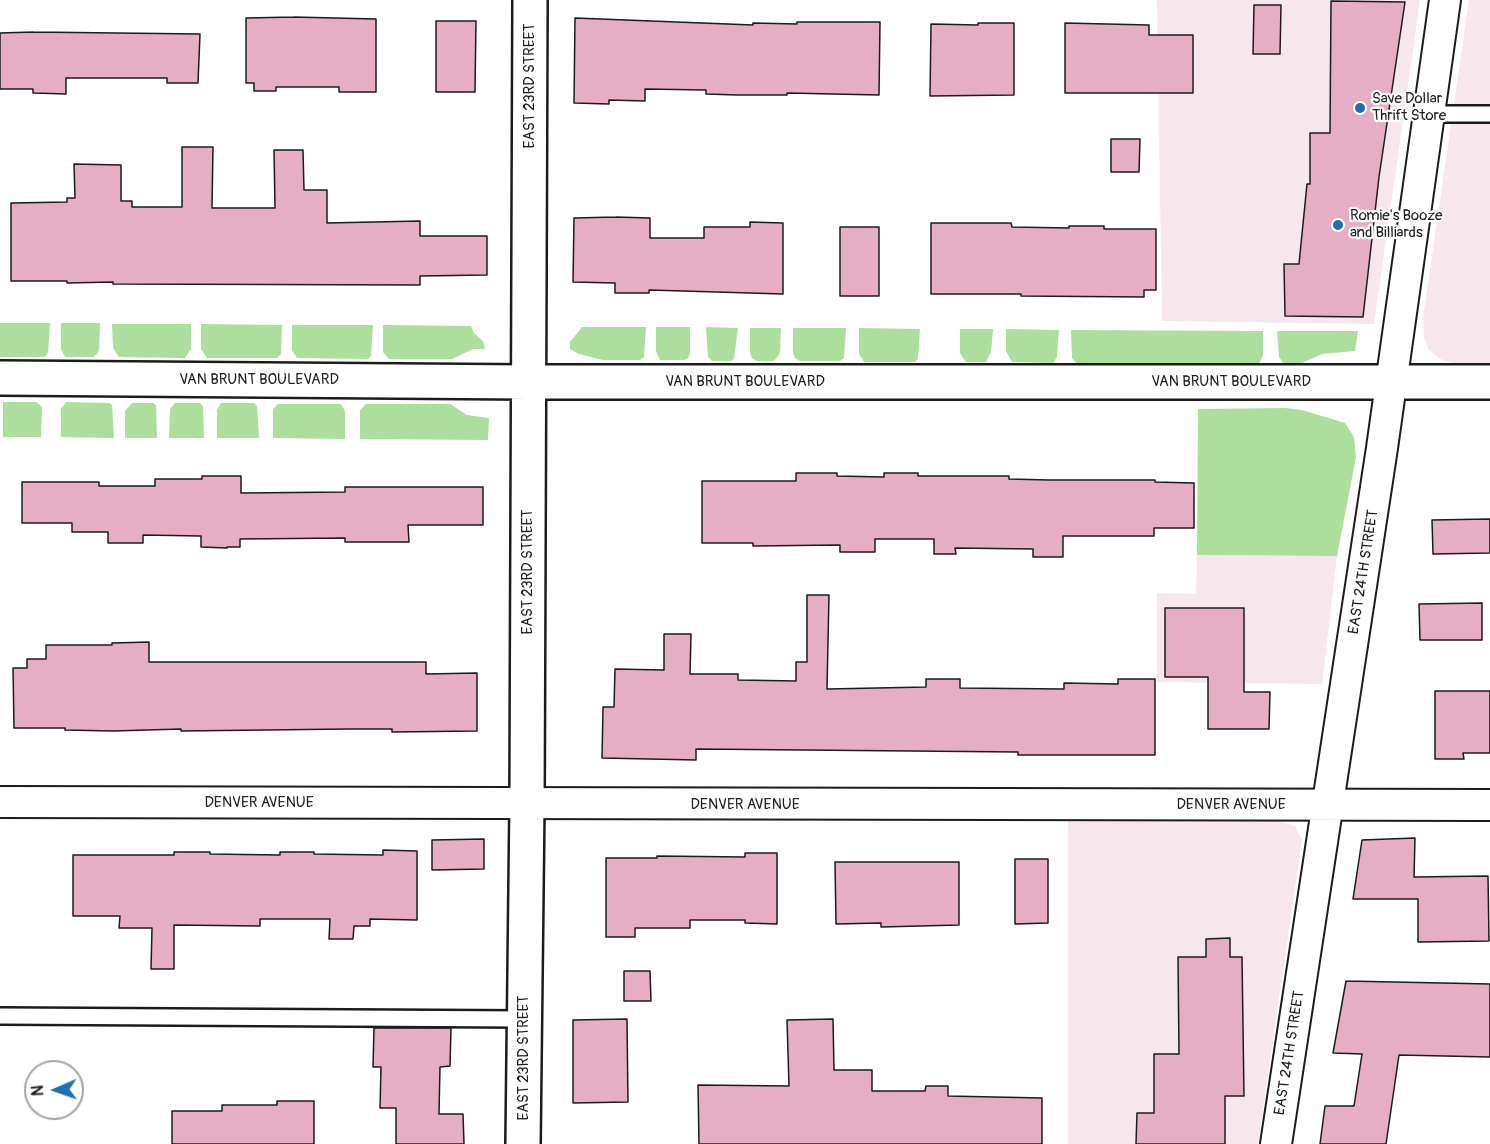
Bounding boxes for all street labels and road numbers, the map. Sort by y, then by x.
street label: EAST 23RD STREET [521,23,539,149]
street label: VAN BRUNT BOULEVARD [179,371,339,389]
street label: VAN BRUNT BOULEVARD [665,373,825,391]
street label: VAN BRUNT BOULEVARD [1151,373,1311,391]
street label: EAST 23RD STREET [519,509,537,635]
street label: EAST 24TH STREET [1345,509,1383,635]
street label: DENVER AVENUE [204,794,314,812]
street label: DENVER AVENUE [690,796,800,814]
street label: DENVER AVENUE [1176,796,1286,814]
street label: EAST 24TH STREET [1271,990,1309,1116]
street label: EAST 23RD STREET [515,995,533,1121]

